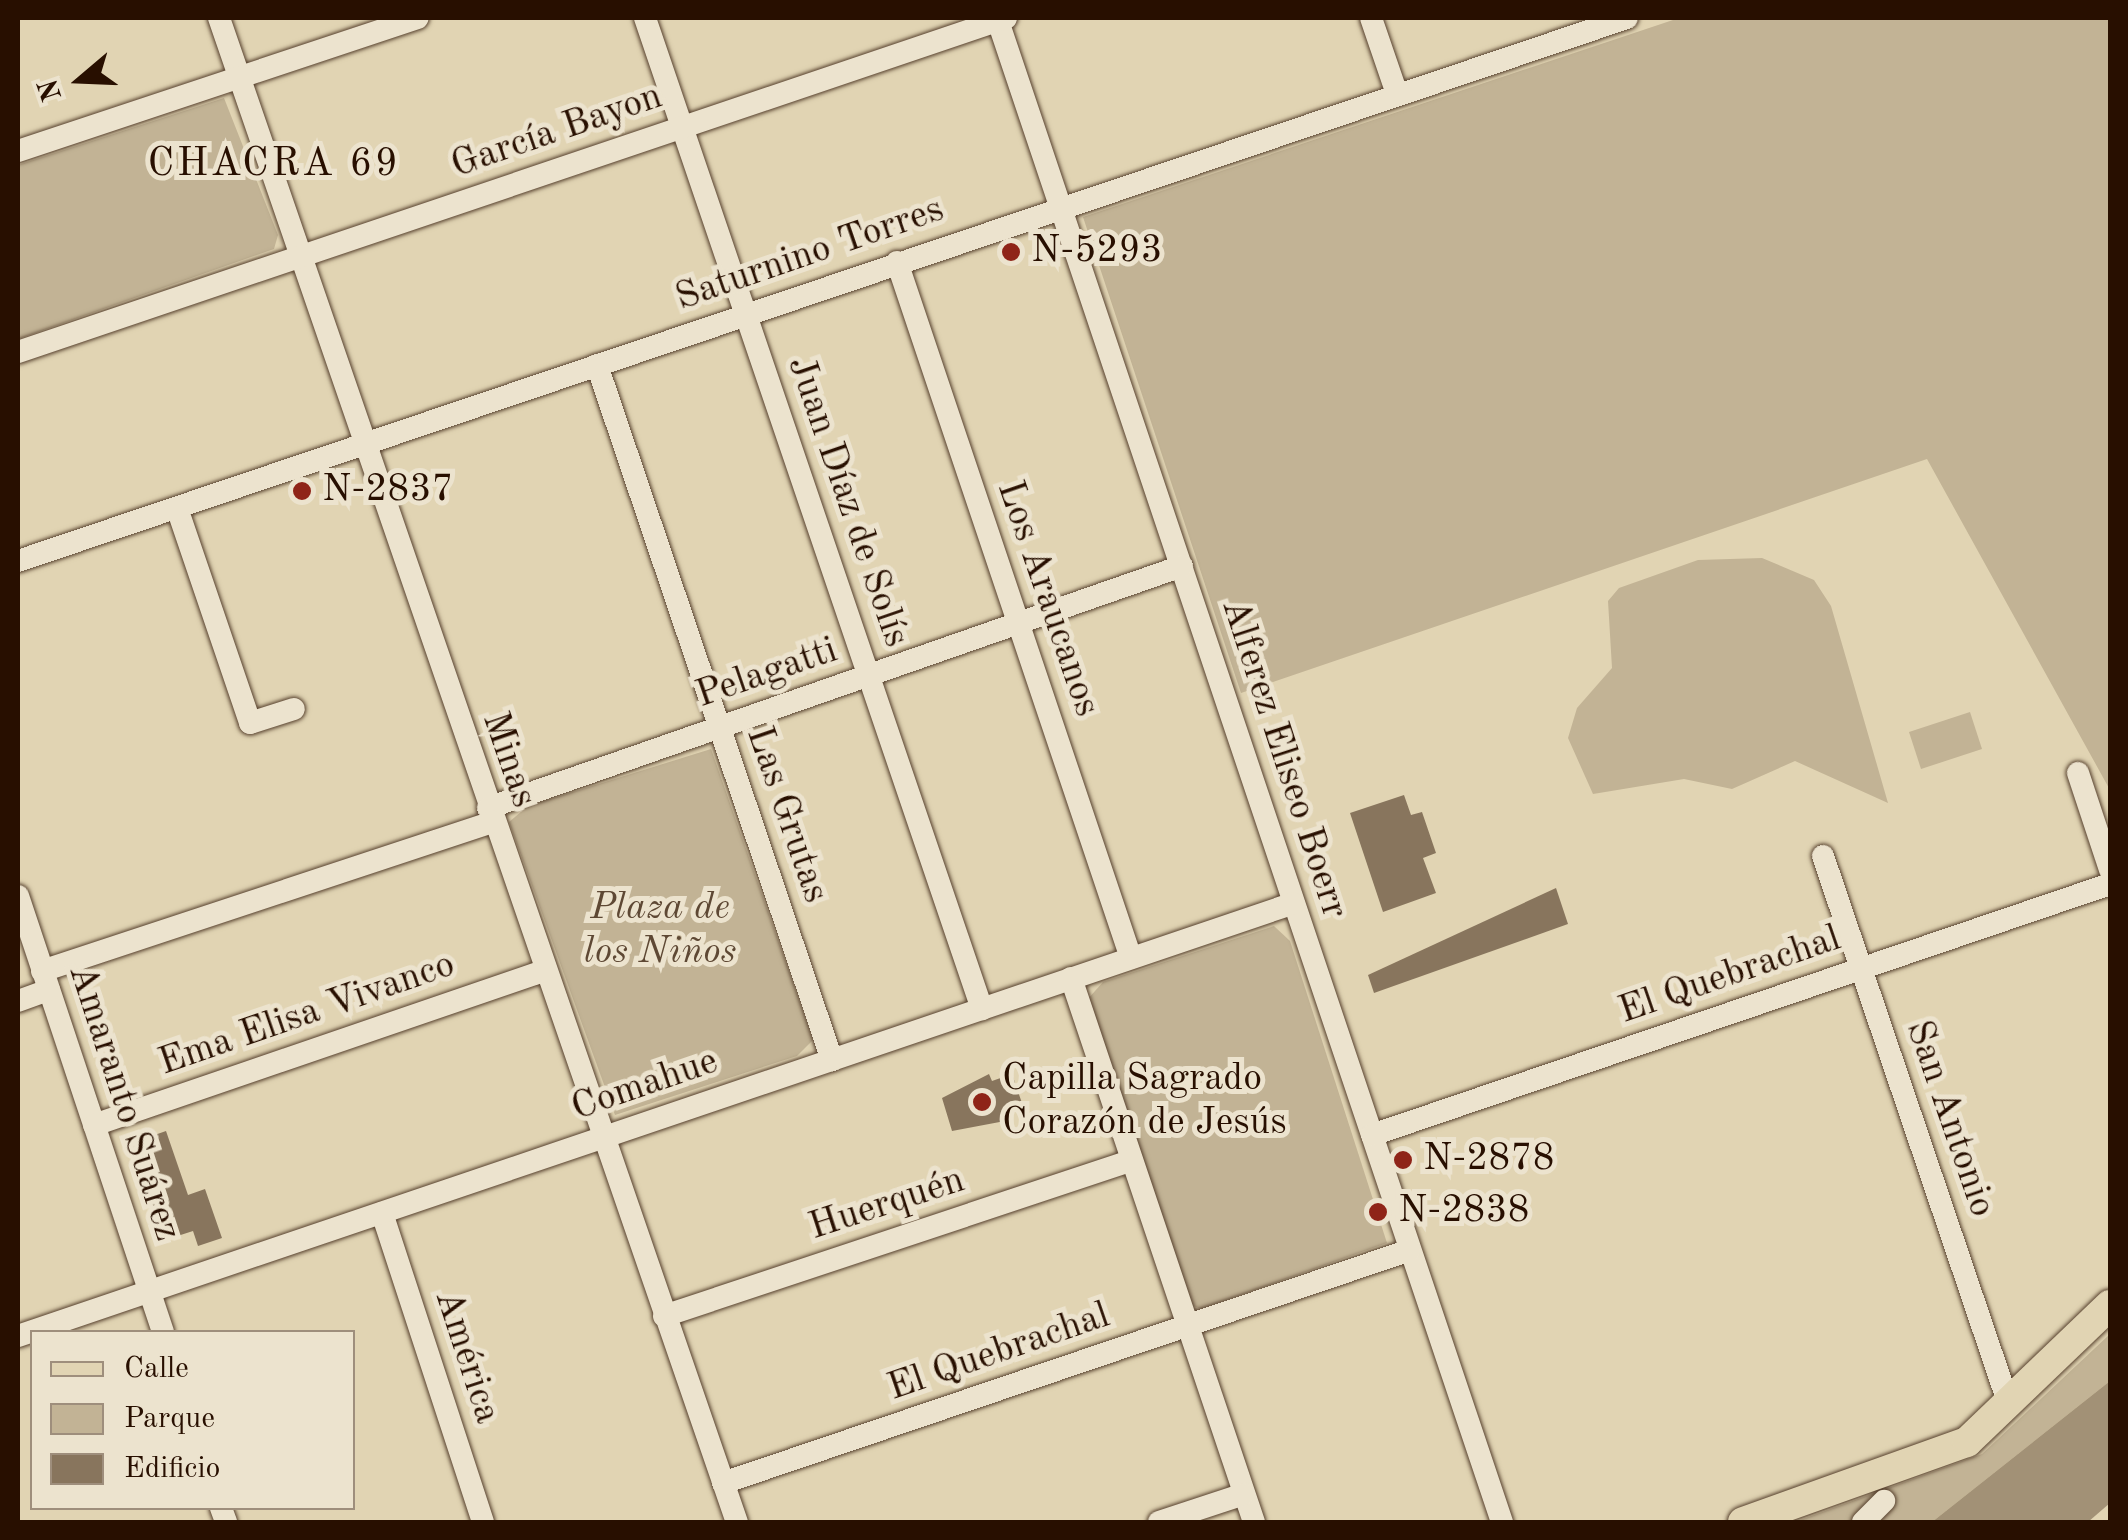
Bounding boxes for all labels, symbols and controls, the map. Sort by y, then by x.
north arrow [30,30,130,130]
text: N [35,75,68,104]
street label: García Bayon [446,75,668,189]
district label: CHACRA 69 [147,141,401,189]
street label: Saturnino Torres [670,188,950,322]
place label: N-5293 [1031,229,1162,275]
marker: N-5293 [1000,241,1022,263]
street label: Juan Díaz de Solís [776,351,918,653]
place label: N-2837 [322,468,453,514]
street label: Los Araucanos [985,475,1109,723]
marker: N-2837 [291,480,313,502]
street label: Alferez Eliseo Boerr [1210,593,1356,925]
street label: Pelagatti [690,629,844,719]
street label: Minas [471,706,545,814]
street label: Las Grutas [735,721,837,909]
park label: Plaza de los Niños [583,886,737,976]
street label: El Quebrachal [1613,917,1847,1035]
street label: Ema Elisa Vivanco [153,943,461,1087]
street label: Amaranto Suárez [57,959,189,1247]
street label: San Antonio [1894,1015,2004,1223]
street label: Comahue [566,1040,724,1132]
place label: Capilla Sagrado Corazón de Jesús [1002,1057,1287,1146]
marker: Capilla Sagrado Corazón de Jesús [971,1091,993,1113]
place label: N-2878 [1423,1137,1554,1183]
marker: N-2878 [1392,1149,1414,1171]
street label: Huerquén [804,1158,970,1252]
place label: N-2838 [1398,1189,1529,1235]
marker: N-2838 [1367,1201,1389,1223]
street label: América [423,1284,509,1430]
street label: El Quebrachal [882,1294,1116,1412]
legend [30,1330,355,1510]
text: Calle [124,1354,189,1384]
text: Parque [124,1404,215,1434]
text: Edificio [124,1454,220,1484]

